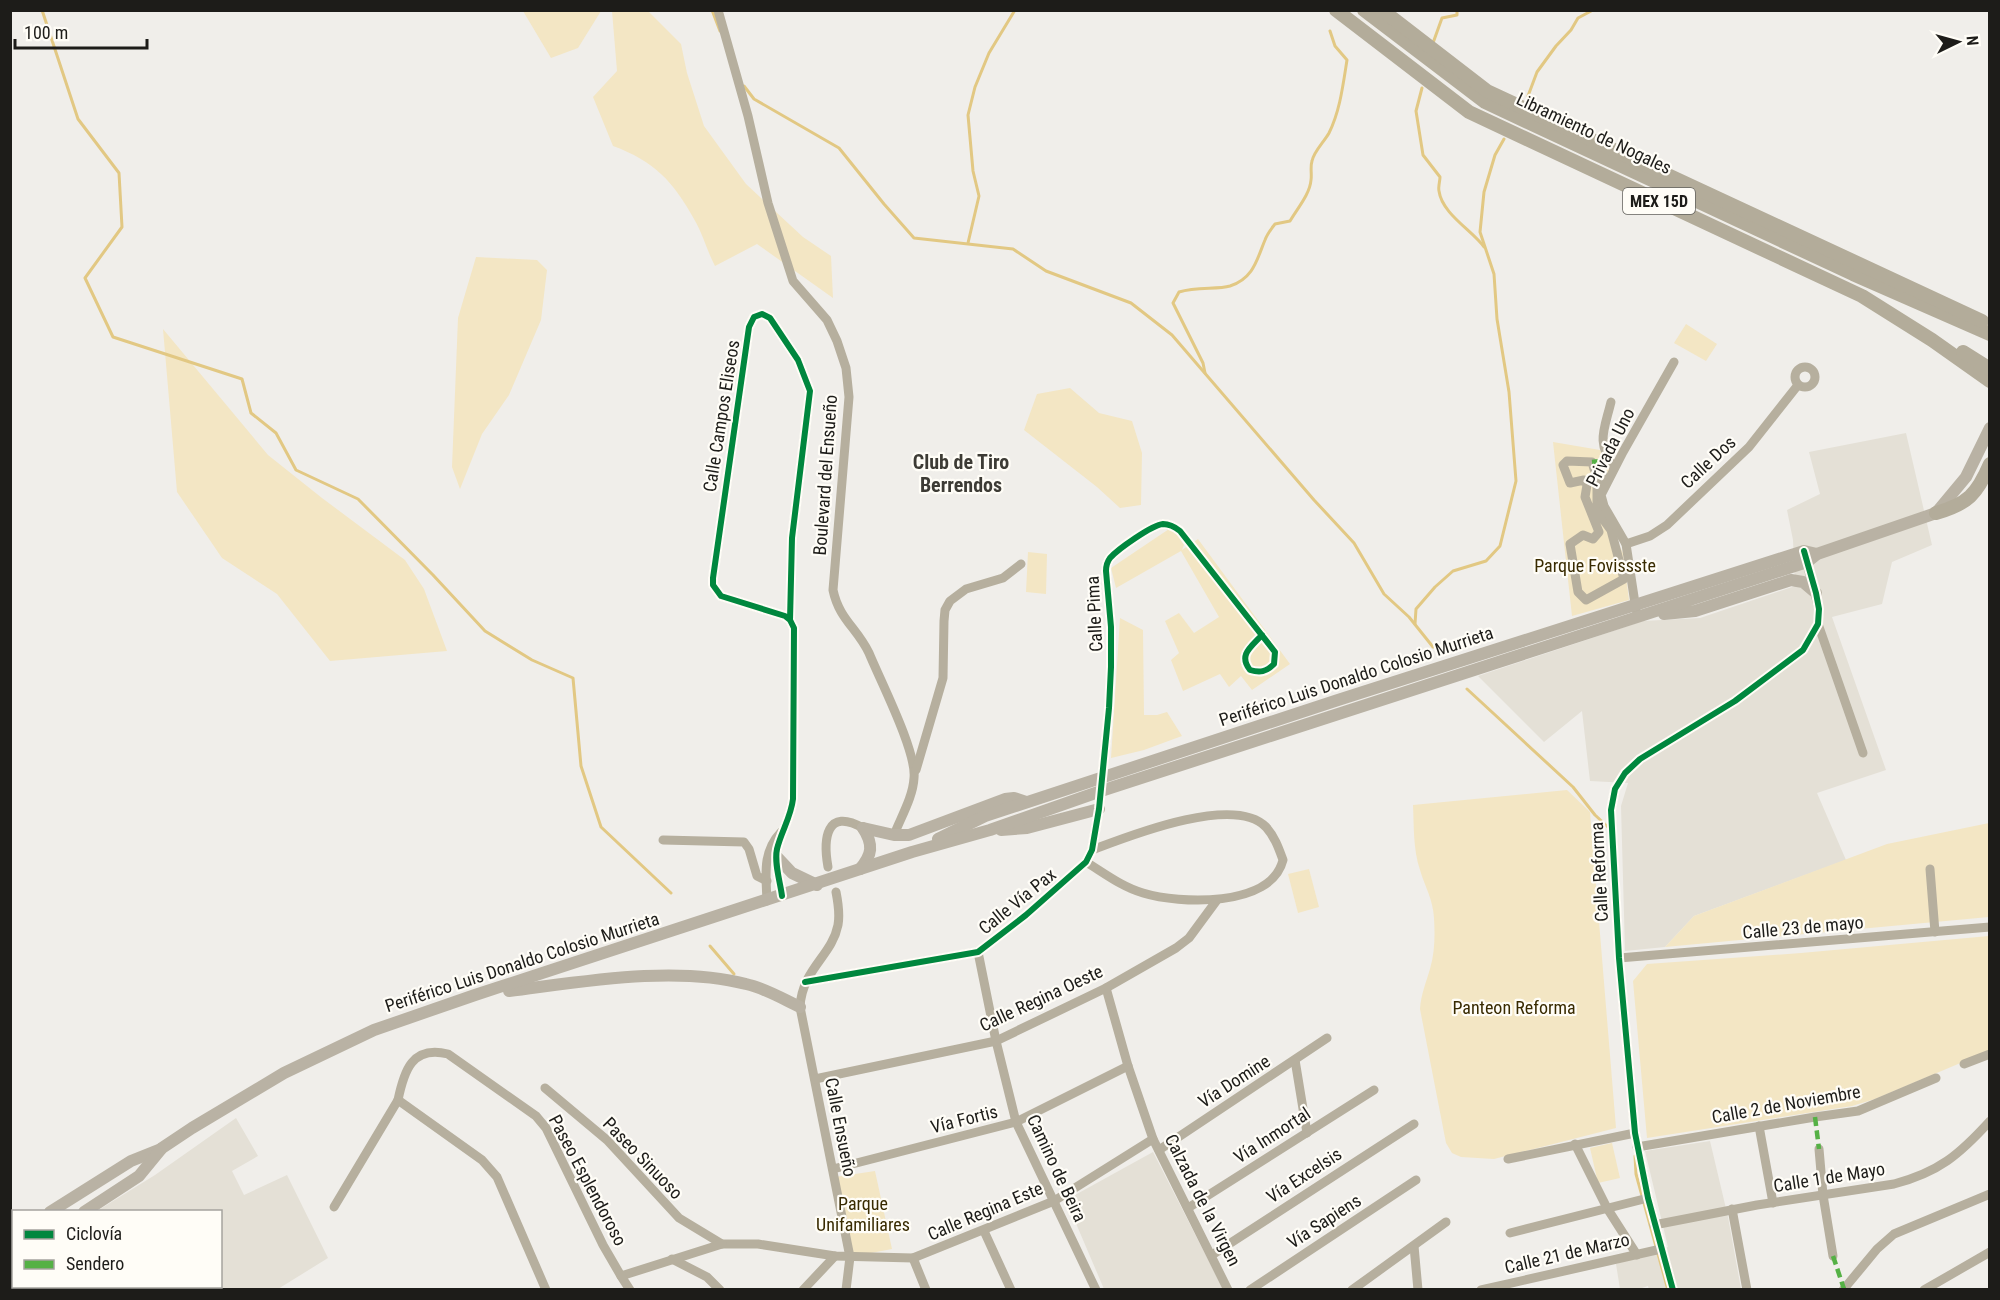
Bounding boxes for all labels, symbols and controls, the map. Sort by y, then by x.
scale bar [15,12,147,50]
north arrow [1928,12,1988,72]
text: 100 m [24,22,68,43]
text: N [1963,35,1982,46]
street label: Libramiento de Nogales [1513,88,1675,178]
road number: MEX 15D [1623,188,1695,214]
street label: Calle Campos Eliseos [699,339,743,493]
street label: Boulevard del Ensueño [809,394,841,556]
street label: Privada Uno [1581,404,1639,490]
street label: Calle Dos [1676,431,1740,493]
district label: Club de Tiro Berrendos [913,450,1009,497]
park label: Parque Fovissste [1534,555,1656,576]
street label: Calle Pima [1082,576,1106,652]
street label: Periférico Luis Donaldo Colosio Murrieta [1216,622,1496,730]
street label: Calle Reforma [1586,821,1612,923]
street label: Calle Vía Pax [974,863,1060,938]
street label: Periférico Luis Donaldo Colosio Murrieta [382,908,662,1016]
street label: Calle 23 de mayo [1742,911,1864,943]
street label: Calle Regina Oeste [976,960,1106,1036]
park label: Panteon Reforma [1452,997,1576,1018]
street label: Vía Domine [1194,1050,1274,1112]
street label: Calle Ensueño [821,1076,861,1178]
street label: Calle 2 de Noviembre [1710,1081,1862,1127]
street label: Vía Fortis [928,1101,1000,1137]
street label: Vía Inmortal [1230,1103,1314,1167]
street label: Paseo Esplendoroso [545,1111,631,1249]
street label: Camino de Beira [1023,1111,1091,1225]
street label: Paseo Sinuoso [599,1113,687,1203]
street label: Calzada de la Virgen [1161,1131,1245,1269]
street label: Vía Excelsis [1263,1143,1345,1207]
street label: Calle 1 de Mayo [1772,1158,1886,1196]
street label: Calle Regina Este [924,1177,1046,1245]
street label: Vía Sapiens [1283,1189,1365,1253]
park label: Parque Unifamiliares [816,1193,910,1235]
legend [12,1210,222,1288]
text: Ciclovía [66,1223,122,1244]
street label: Calle 21 de Marzo [1502,1228,1632,1278]
text: Sendero [66,1253,124,1274]

